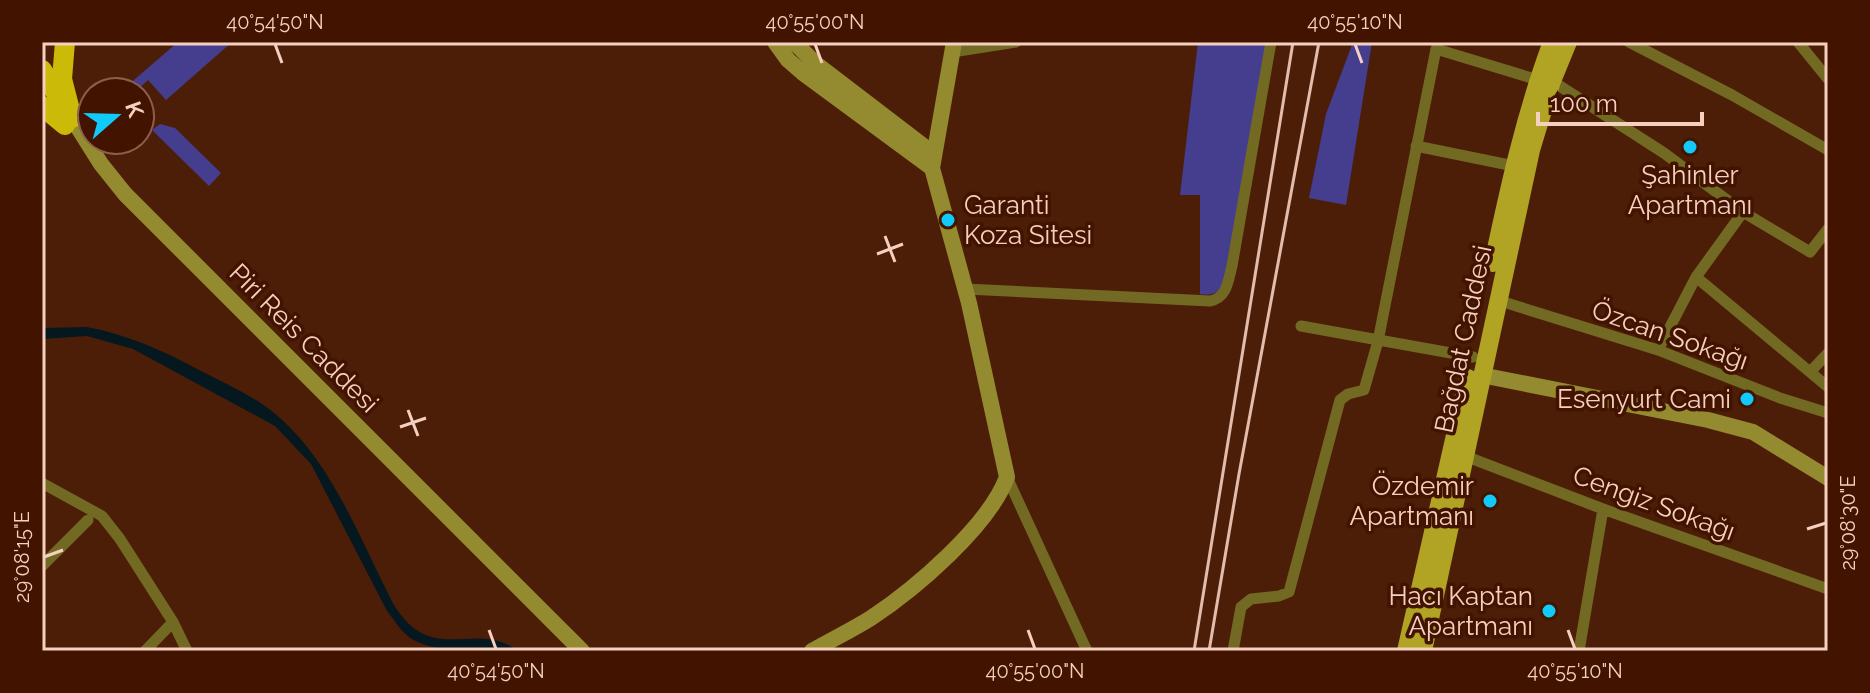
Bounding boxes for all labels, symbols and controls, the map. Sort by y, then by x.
text: 40°54'50"N [226,10,324,34]
text: 40°55'00"N [765,10,865,34]
text: 40°55'10"N [1307,10,1403,34]
north arrow [76,76,156,156]
scale bar [1538,76,1702,126]
text: 100 m [1550,89,1618,118]
text: K [120,98,150,121]
marker: Şahinler Apartmanı [1681,138,1699,156]
place label: Şahinler Apartmanı [1628,160,1752,220]
place label: Garanti Koza Sitesi [964,190,1092,250]
marker: Garanti Koza Sitesi [939,211,957,229]
street label: Bağdat Caddesi [1428,242,1498,436]
street label: Piri Reis Caddesi [223,257,385,419]
street label: Özcan Sokağı [1588,293,1752,376]
place label: Esenyurt Cami [1557,384,1731,414]
marker: Esenyurt Cami [1738,390,1756,408]
street label: Cengiz Sokağı [1569,460,1739,546]
place label: Özdemir Apartmanı [1349,470,1474,531]
text: 29°08'30"E [1836,475,1860,571]
marker: Özdemir Apartmanı [1481,492,1499,510]
text: 29°08'15"E [10,511,34,603]
place label: Hacı Kaptan Apartmanı [1388,581,1533,641]
marker: Hacı Kaptan Apartmanı [1540,602,1558,620]
text: 40°54'50"N [447,659,545,683]
text: 40°55'00"N [985,659,1085,683]
text: 40°55'10"N [1527,659,1623,683]

